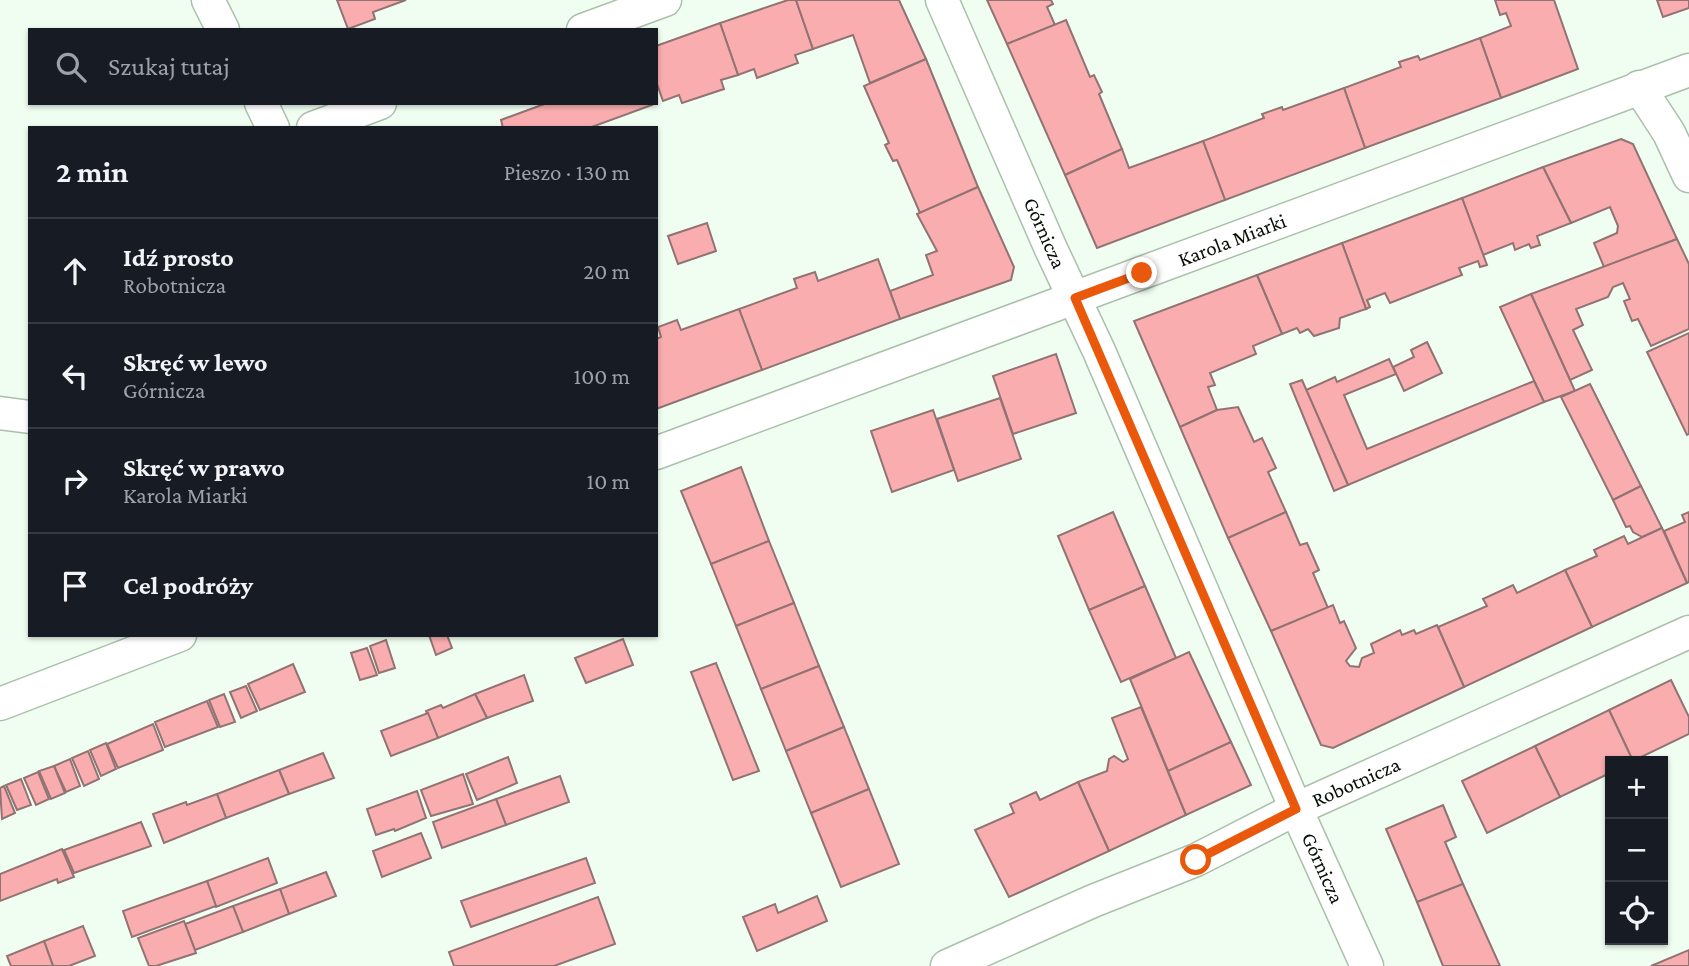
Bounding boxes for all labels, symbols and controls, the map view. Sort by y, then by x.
search box [28,28,658,105]
icon: search [52,48,90,86]
text: Szukaj tutaj [108,52,230,81]
text: 2 min [56,155,128,188]
text: Pieszo · 130 m [504,159,630,185]
street label: Górnicza [1019,194,1071,273]
street label: Karola Miarki [1175,208,1290,272]
text: Idź prosto [123,243,234,272]
icon: ahead [56,252,94,290]
route end [1126,257,1157,288]
text: 20 m [583,258,630,284]
text: Robotnicza [123,272,226,298]
text: Skręć w lewo [123,348,268,377]
icon: left [56,357,94,395]
text: 100 m [574,363,630,389]
text: Górnicza [123,377,205,403]
text: Skręć w prawo [123,453,285,482]
icon: right [56,462,94,500]
text: 10 m [587,468,630,494]
text: Karola Miarki [123,482,248,508]
icon: arrive [56,567,94,605]
text: Cel podróży [123,571,253,600]
street label: Robotnicza [1308,752,1404,812]
map controls [1605,756,1668,945]
button: + [1605,756,1668,819]
button: − [1605,819,1668,882]
street label: Górnicza [1297,829,1349,908]
route start [1180,844,1211,875]
button: locate [1605,882,1668,945]

